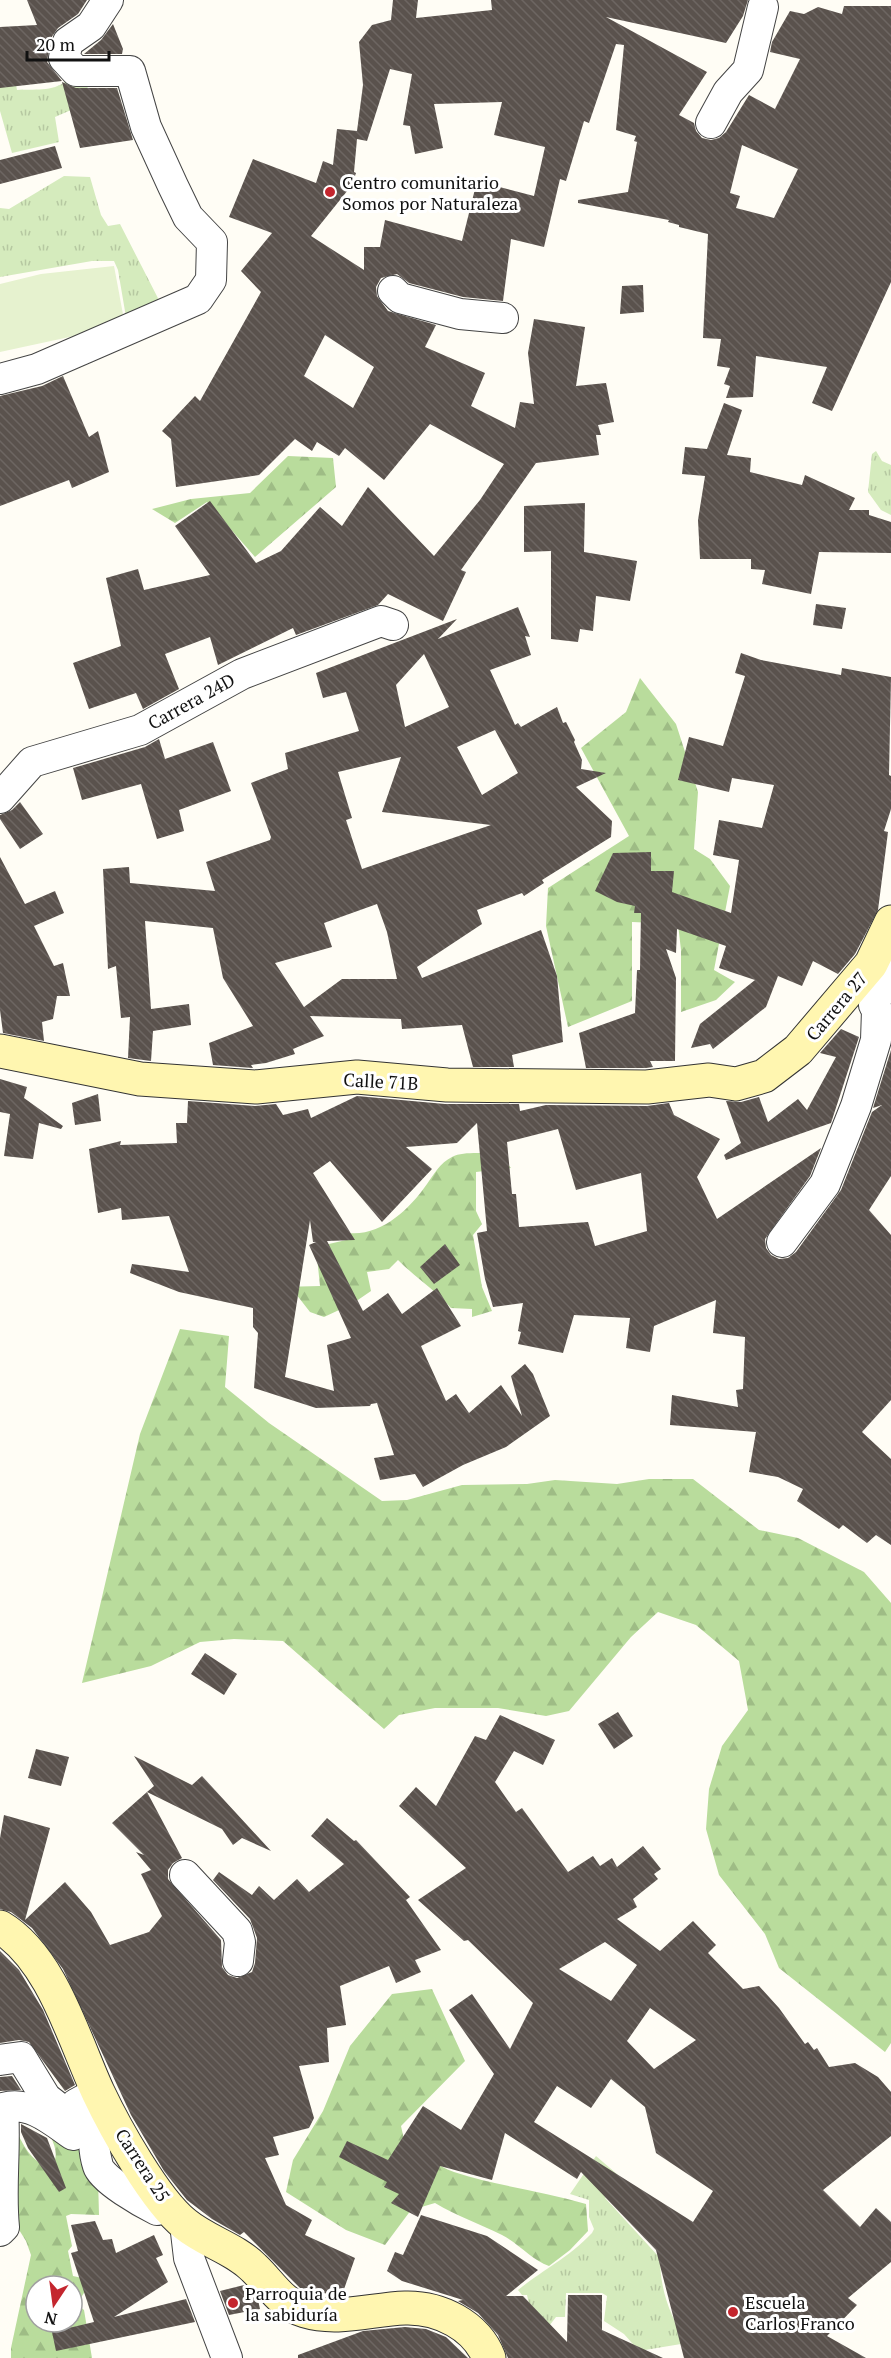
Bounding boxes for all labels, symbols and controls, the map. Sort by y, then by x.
scale bar [27,24,110,62]
text: 20 m [36,32,76,56]
place label: Centro comunitario Somos por Naturaleza [342,170,518,215]
marker: Centro comunitario Somos por Naturaleza [323,185,337,199]
street label: Carrera 24D [143,667,239,735]
street label: Carrera 27 [800,966,872,1046]
street label: Calle 71B [343,1067,419,1095]
street label: Carrera 25 [110,2124,176,2206]
north arrow [24,2274,84,2334]
place label: Parroquia de la sabiduría [245,2281,347,2326]
place label: Escuela Carlos Franco [745,2290,855,2335]
marker: Parroquia de la sabiduría [226,2296,240,2310]
marker: Escuela Carlos Franco [726,2305,740,2319]
text: N [42,2307,59,2331]

